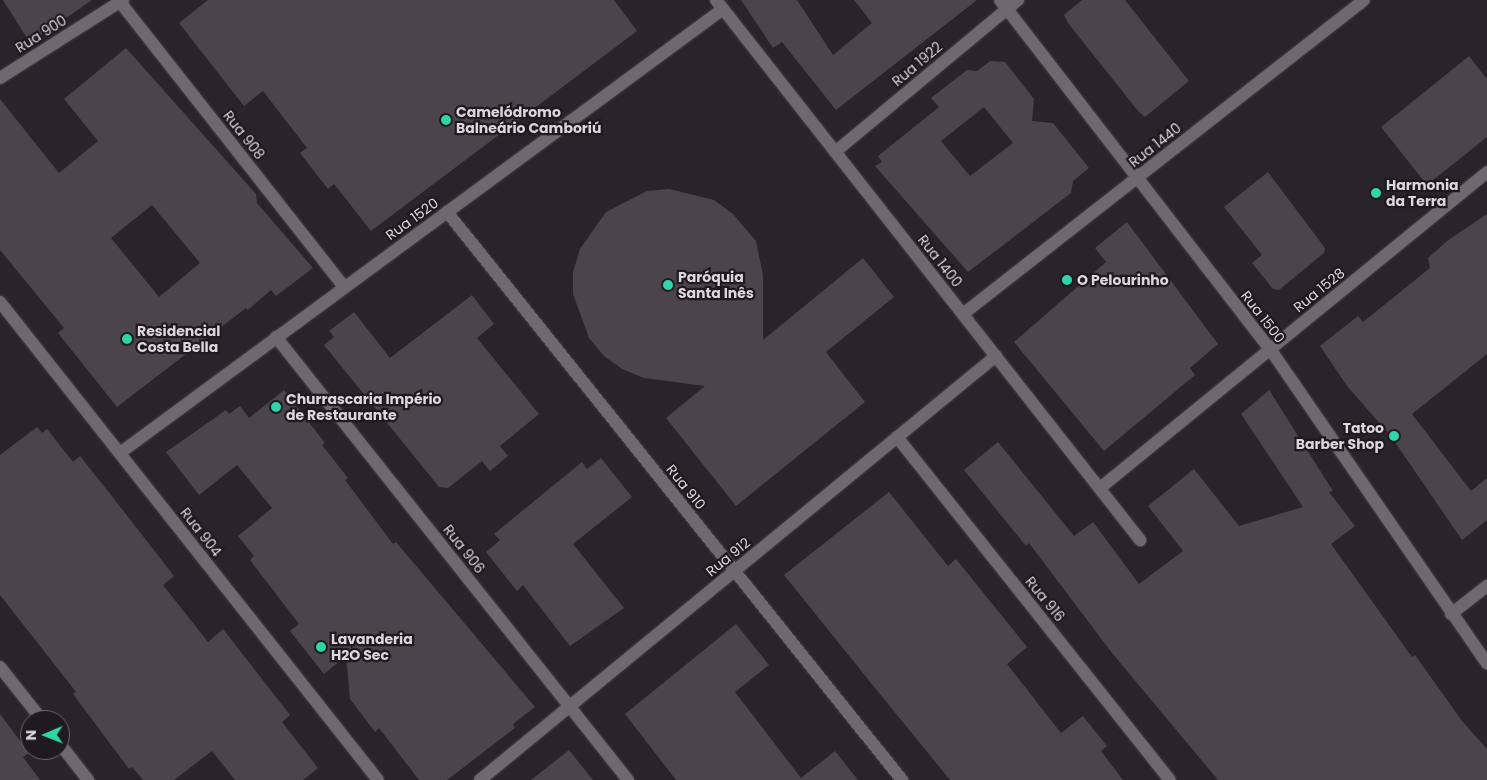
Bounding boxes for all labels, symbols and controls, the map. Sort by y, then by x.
street label: Rua 900 [12,12,70,56]
street label: Rua 1922 [889,38,945,90]
place label: Camelódromo Balneário Camboriú [456,104,601,136]
street label: Rua 908 [220,107,268,163]
marker: Camelódromo Balneário Camboriú [440,114,452,126]
street label: Rua 1440 [1126,119,1184,171]
place label: Harmonia da Terra [1386,177,1459,210]
marker: Harmonia da Terra [1370,187,1382,199]
street label: Rua 1520 [382,194,442,244]
street label: Rua 1400 [914,232,966,290]
street label: Rua 1528 [1290,264,1348,316]
place label: Paróquia Santa Inês [678,269,754,302]
place label: O Pelourinho [1077,272,1169,288]
marker: O Pelourinho [1061,274,1073,286]
marker: Paróquia Santa Inês [662,279,674,291]
street label: Rua 1500 [1237,288,1289,346]
place label: Residencial Costa Bella [137,323,220,356]
marker: Residencial Costa Bella [121,333,133,345]
place label: Churrascaria Império de Restaurante [286,391,442,424]
marker: Churrascaria Império de Restaurante [270,401,282,413]
place label: Tatoo Barber Shop [1296,420,1384,452]
marker: Tatoo Barber Shop [1388,430,1400,442]
street label: Rua 910 [663,461,709,513]
street label: Rua 904 [177,504,225,560]
street label: Rua 906 [440,521,488,577]
street label: Rua 912 [702,534,754,580]
street label: Rua 916 [1022,573,1068,625]
place label: Lavanderia H2O Sec [331,631,413,664]
marker: Lavanderia H2O Sec [315,641,327,653]
north arrow [20,710,70,760]
text: N [21,730,41,741]

